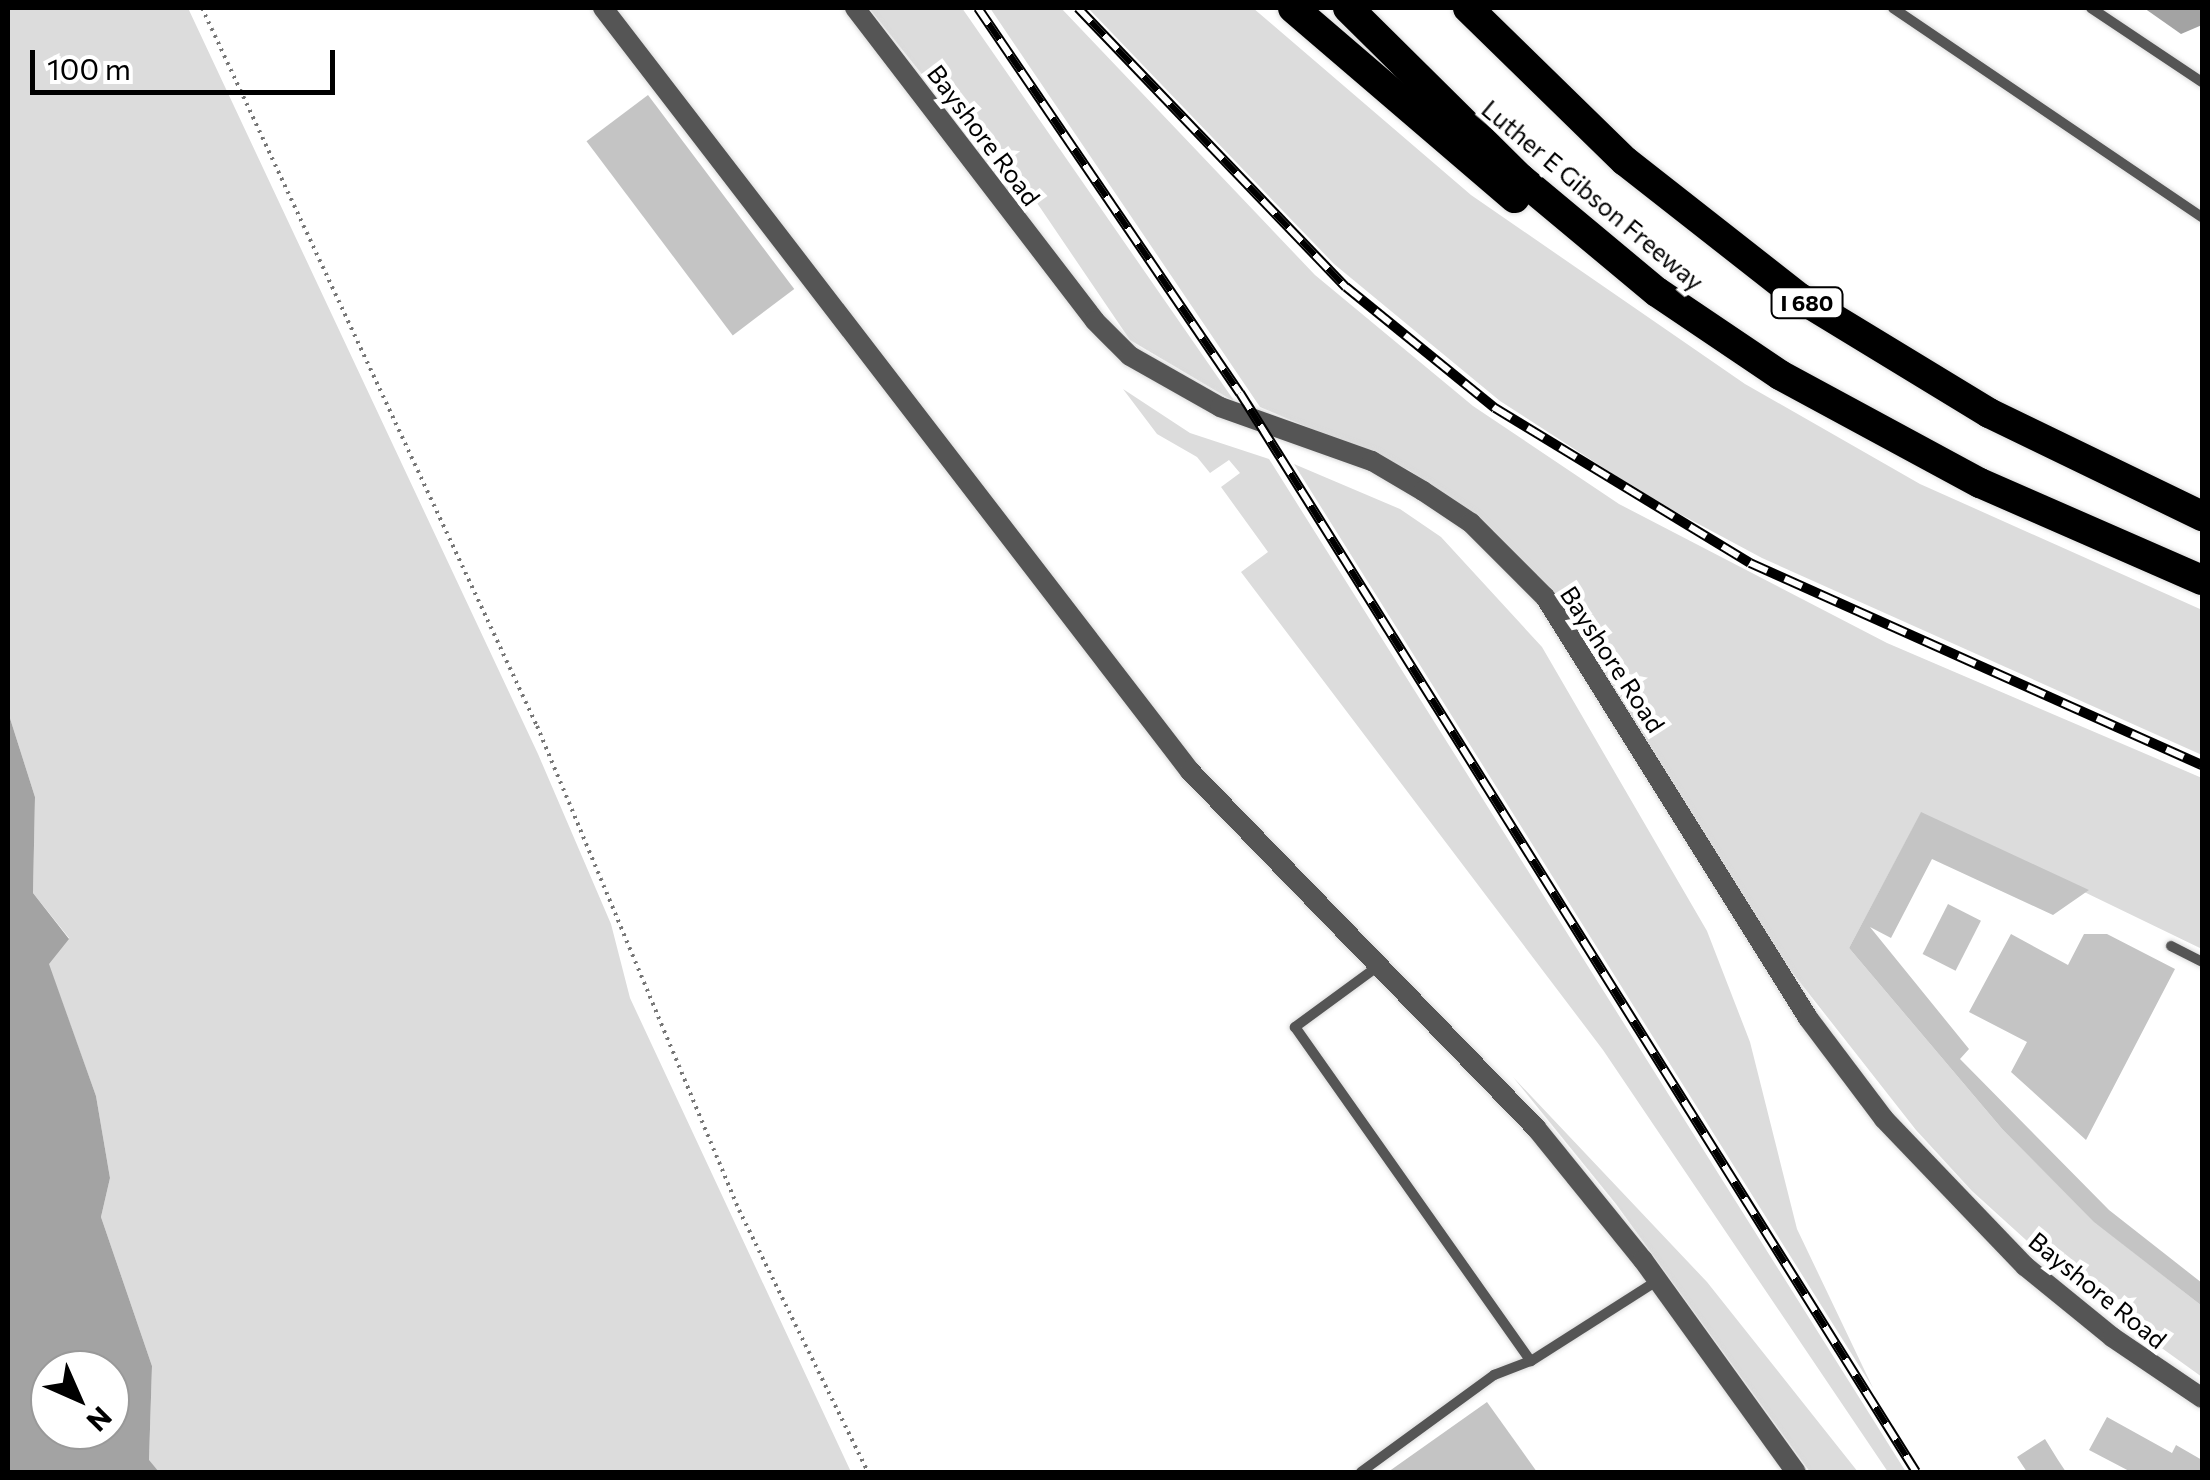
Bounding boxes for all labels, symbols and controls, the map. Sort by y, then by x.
scale bar [35,30,340,92]
text: 100 m [47,49,131,86]
street label: Bayshore Road [921,59,1047,211]
street label: Luther E Gibson Freeway [1476,93,1710,297]
road number: I 680 [1770,286,1844,320]
street label: Bayshore Road [1555,580,1671,738]
street label: Bayshore Road [2023,1225,2173,1355]
north arrow [30,1350,130,1450]
text: N [80,1400,119,1439]

